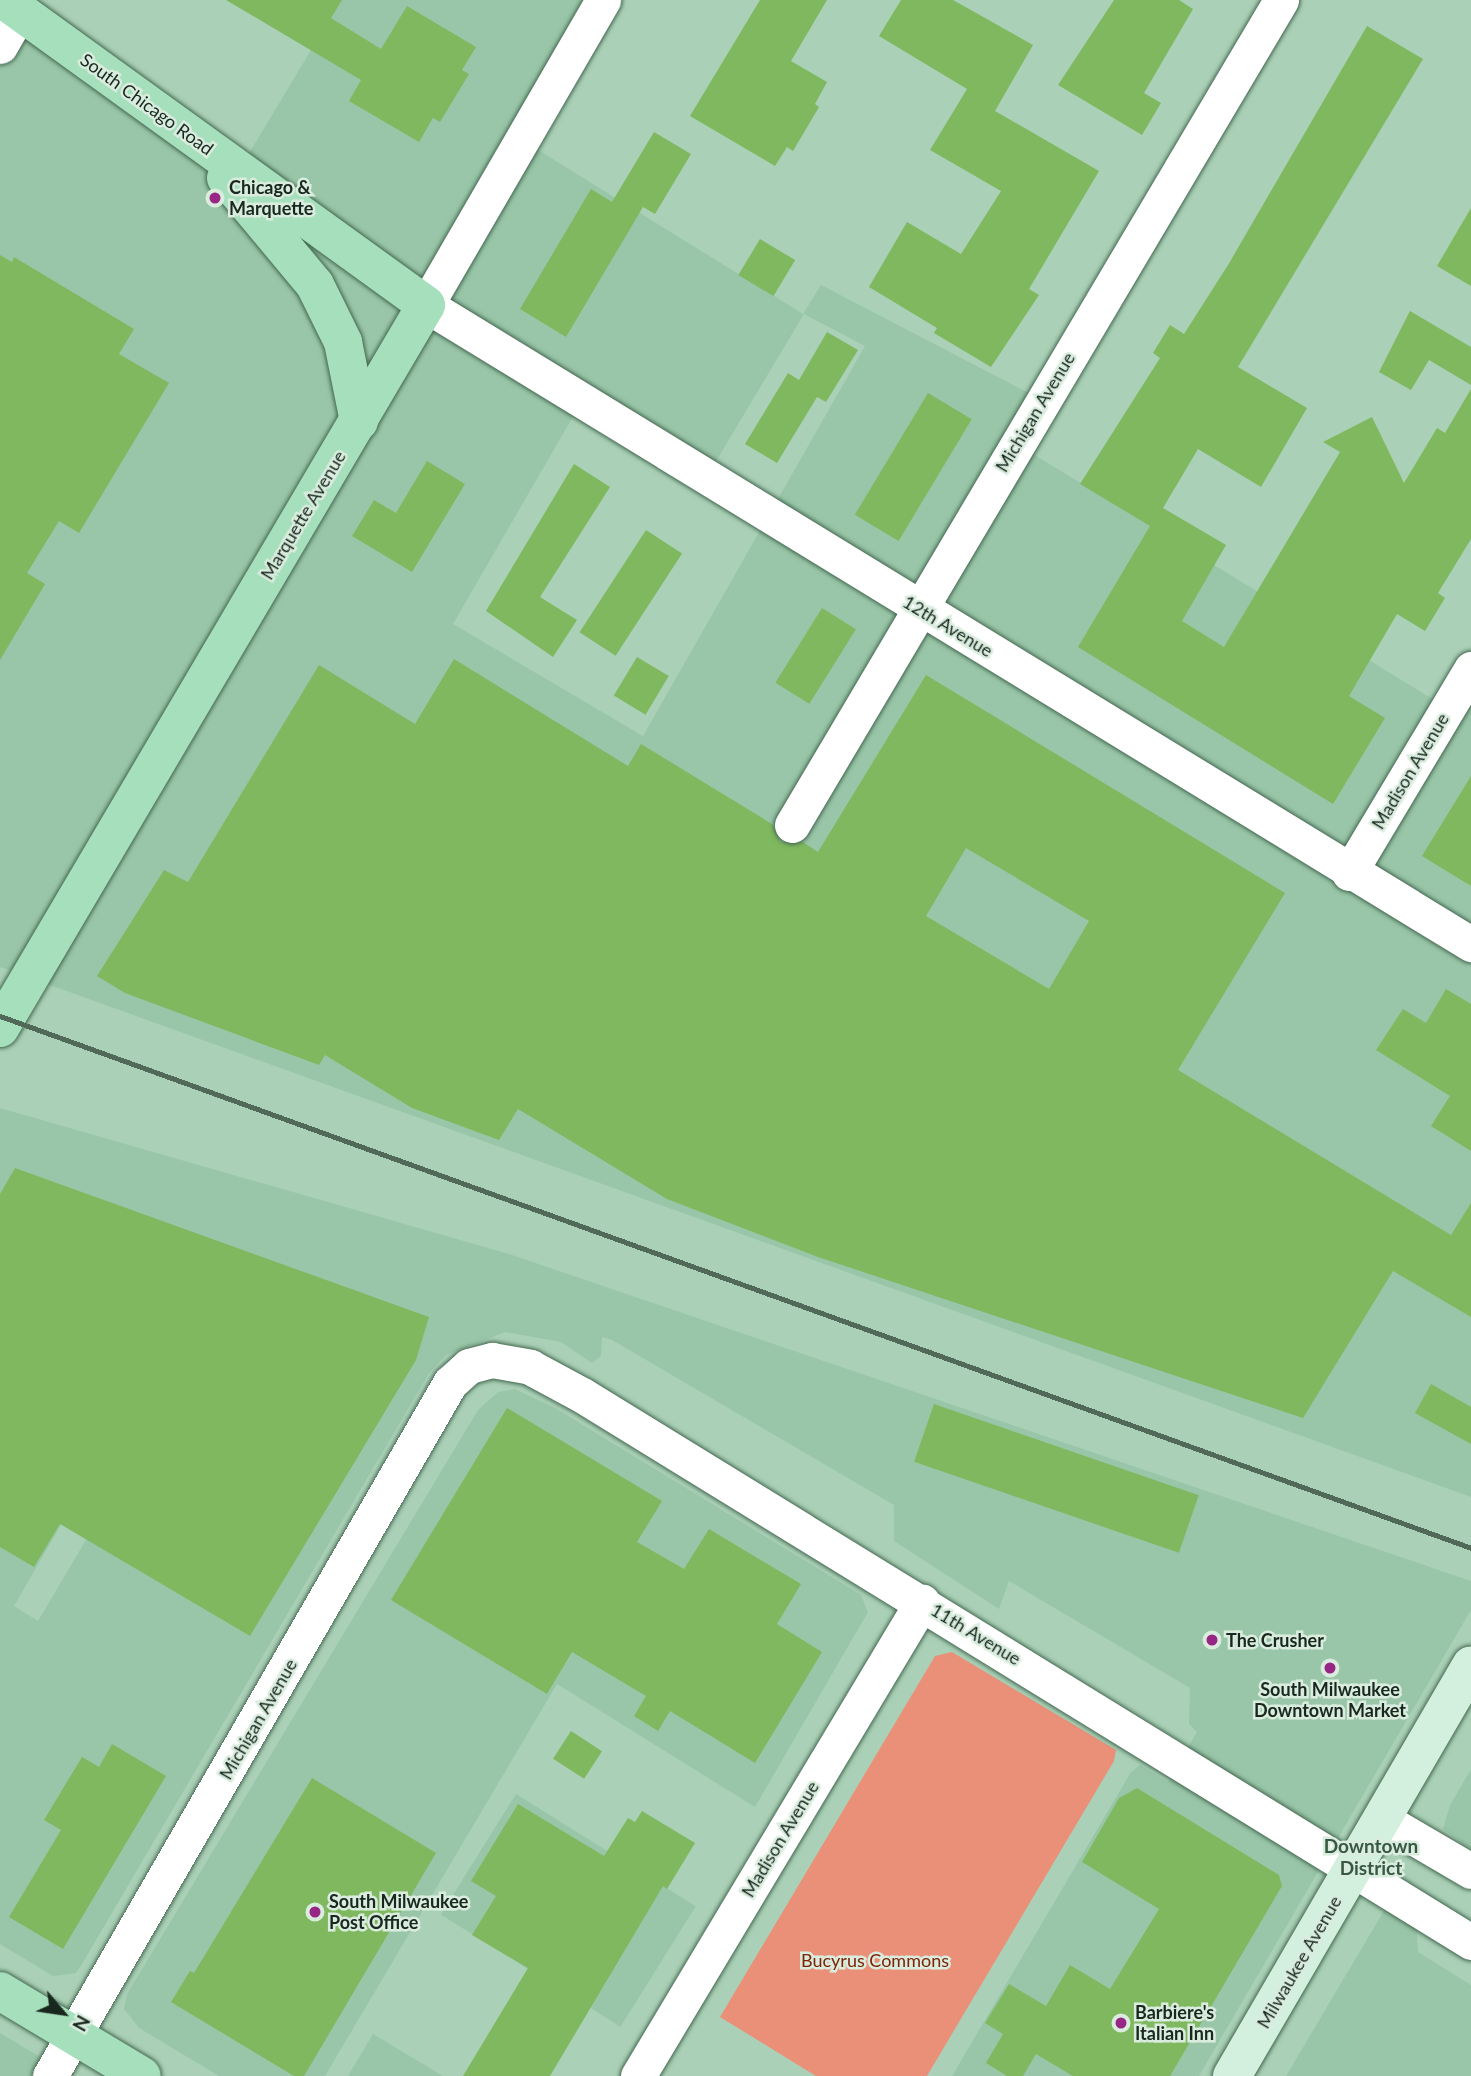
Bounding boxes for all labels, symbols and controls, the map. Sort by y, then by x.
street label: South Chicago Road [76,49,218,159]
place label: Chicago & Marquette [229,177,313,220]
marker: Chicago & Marquette [207,190,223,206]
street label: Michigan Avenue [991,348,1079,476]
street label: Marquette Avenue [256,446,350,584]
street label: 12th Avenue [899,591,997,661]
street label: Madison Avenue [1367,709,1453,833]
street label: 11th Avenue [927,1599,1025,1669]
place label: The Crusher [1226,1629,1324,1651]
marker: The Crusher [1204,1632,1220,1648]
street label: Michigan Avenue [215,1655,301,1783]
marker: South Milwaukee Downtown Market [1322,1660,1338,1676]
place label: South Milwaukee Downtown Market [1254,1679,1406,1722]
street label: Madison Avenue [737,1777,823,1901]
district label: Downtown District [1324,1835,1418,1879]
place label: South Milwaukee Post Office [329,1891,468,1934]
street label: Milwaukee Avenue [1252,1892,1346,2032]
marker: South Milwaukee Post Office [307,1904,323,1920]
park label: Bucyrus Commons [801,1949,949,1971]
north arrow [28,1978,98,2048]
place label: Barbiere's Italian Inn [1135,2002,1214,2044]
text: N [68,2011,95,2035]
marker: Barbiere's Italian Inn [1113,2015,1129,2031]

